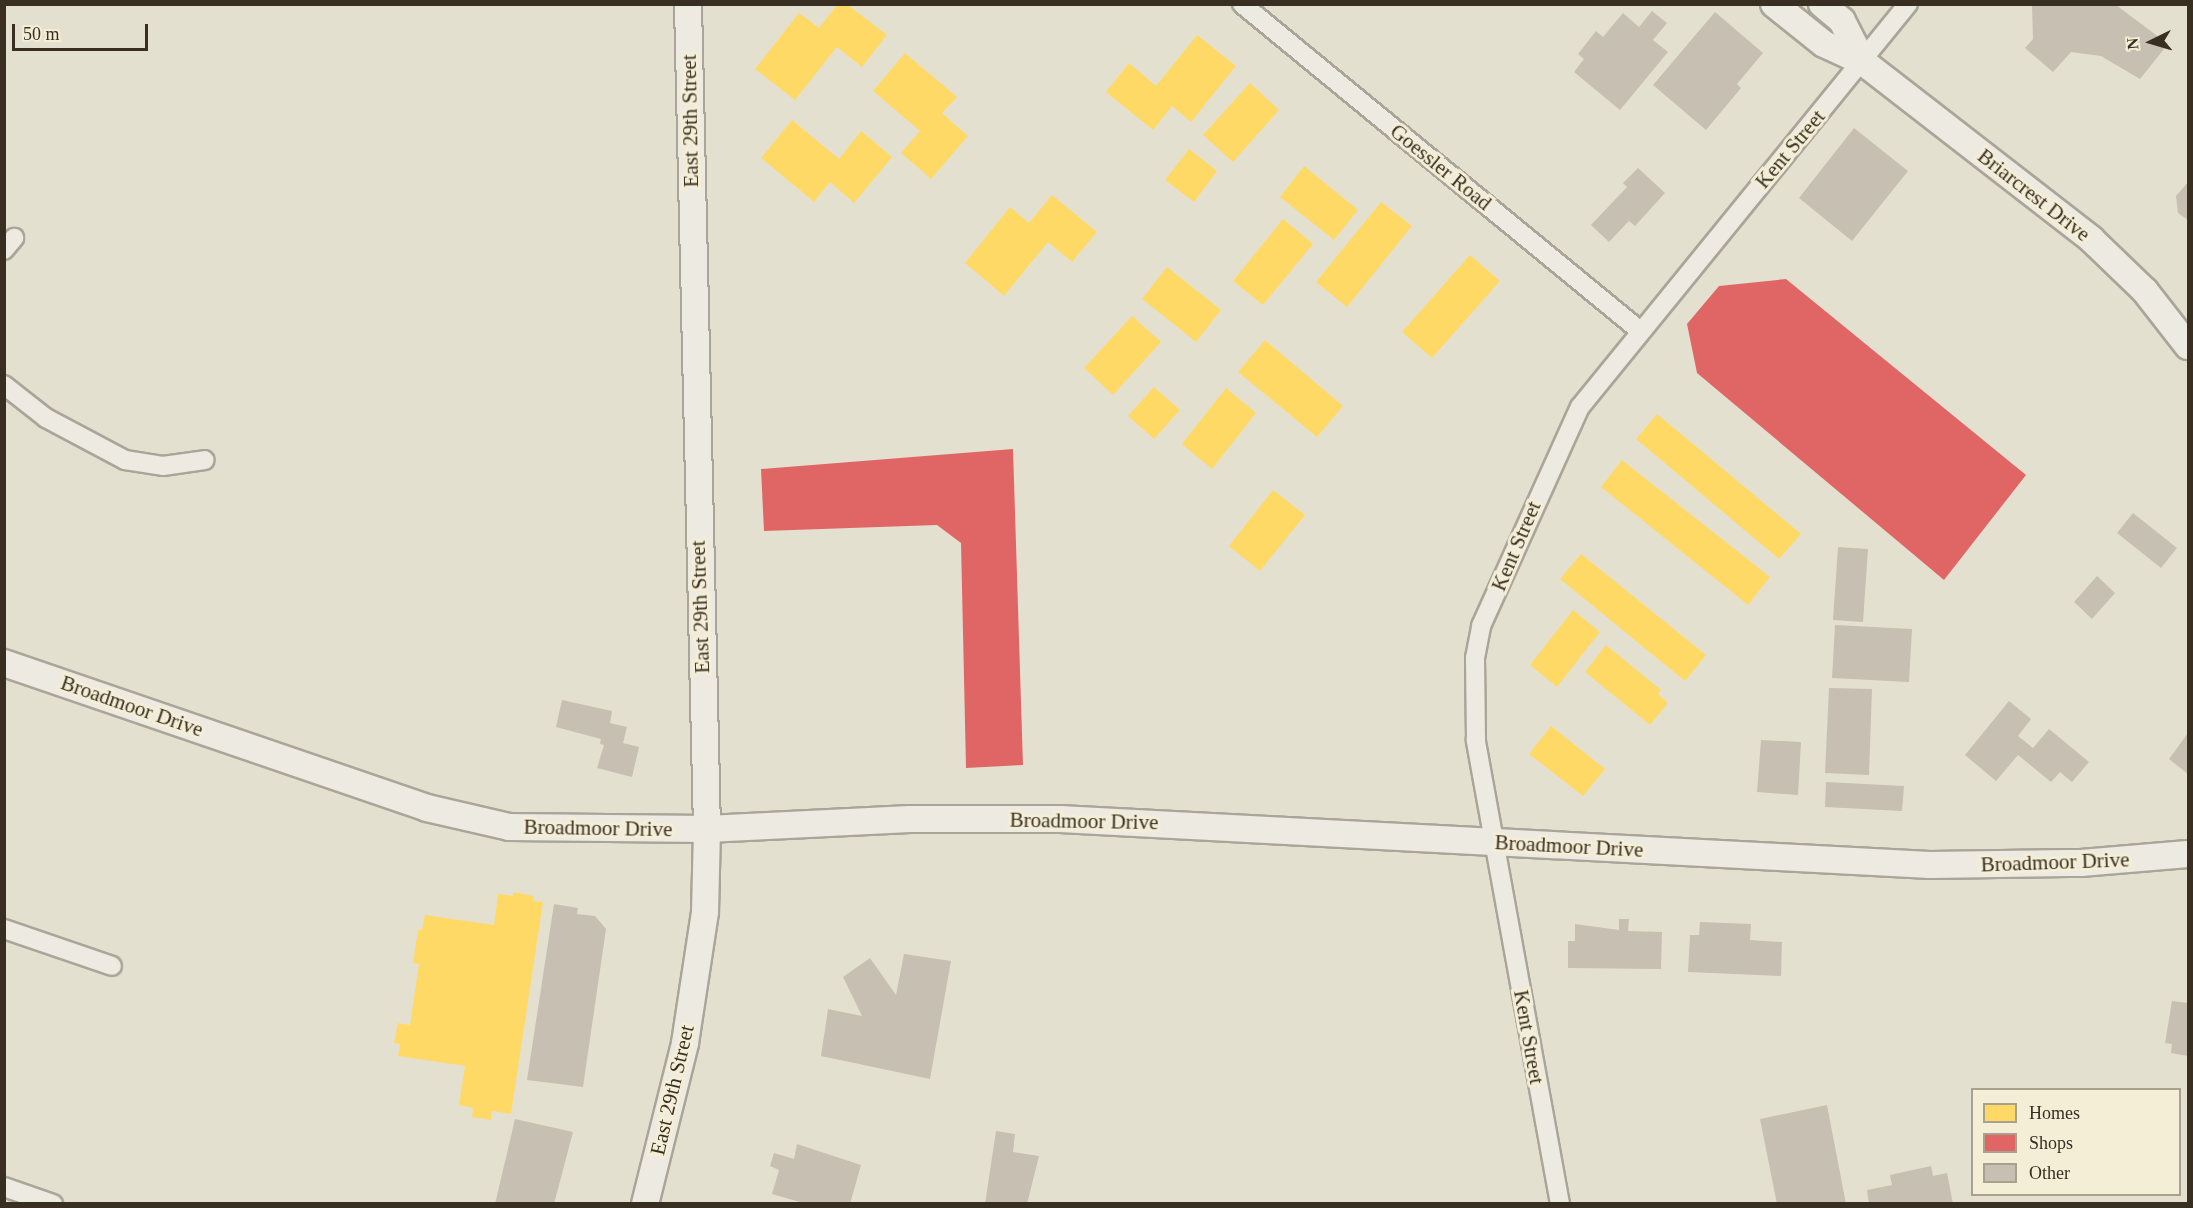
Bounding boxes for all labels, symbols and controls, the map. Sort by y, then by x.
scale bar [15,12,152,50]
north arrow [2121,12,2181,72]
text: 50 m [23,24,60,44]
text: N [2124,37,2142,50]
street label: East 29th Street [676,54,704,188]
street label: Kent Street [1750,104,1830,194]
street label: Goessler Road [1385,118,1497,216]
street label: Briarcrest Drive [1973,143,2095,247]
street label: Kent Street [1486,497,1546,595]
street label: East 29th Street [685,540,715,674]
street label: Broadmoor Drive [58,670,206,742]
street label: Broadmoor Drive [1009,807,1159,835]
street label: Broadmoor Drive [523,814,673,842]
street label: Broadmoor Drive [1494,830,1644,862]
street label: Broadmoor Drive [1980,847,2130,877]
street label: Kent Street [1508,988,1550,1086]
street label: East 29th Street [645,1022,699,1158]
legend [1971,1088,2181,1196]
text: Homes [2029,1103,2080,1123]
text: Shops [2029,1133,2073,1153]
text: Other [2029,1163,2070,1183]

